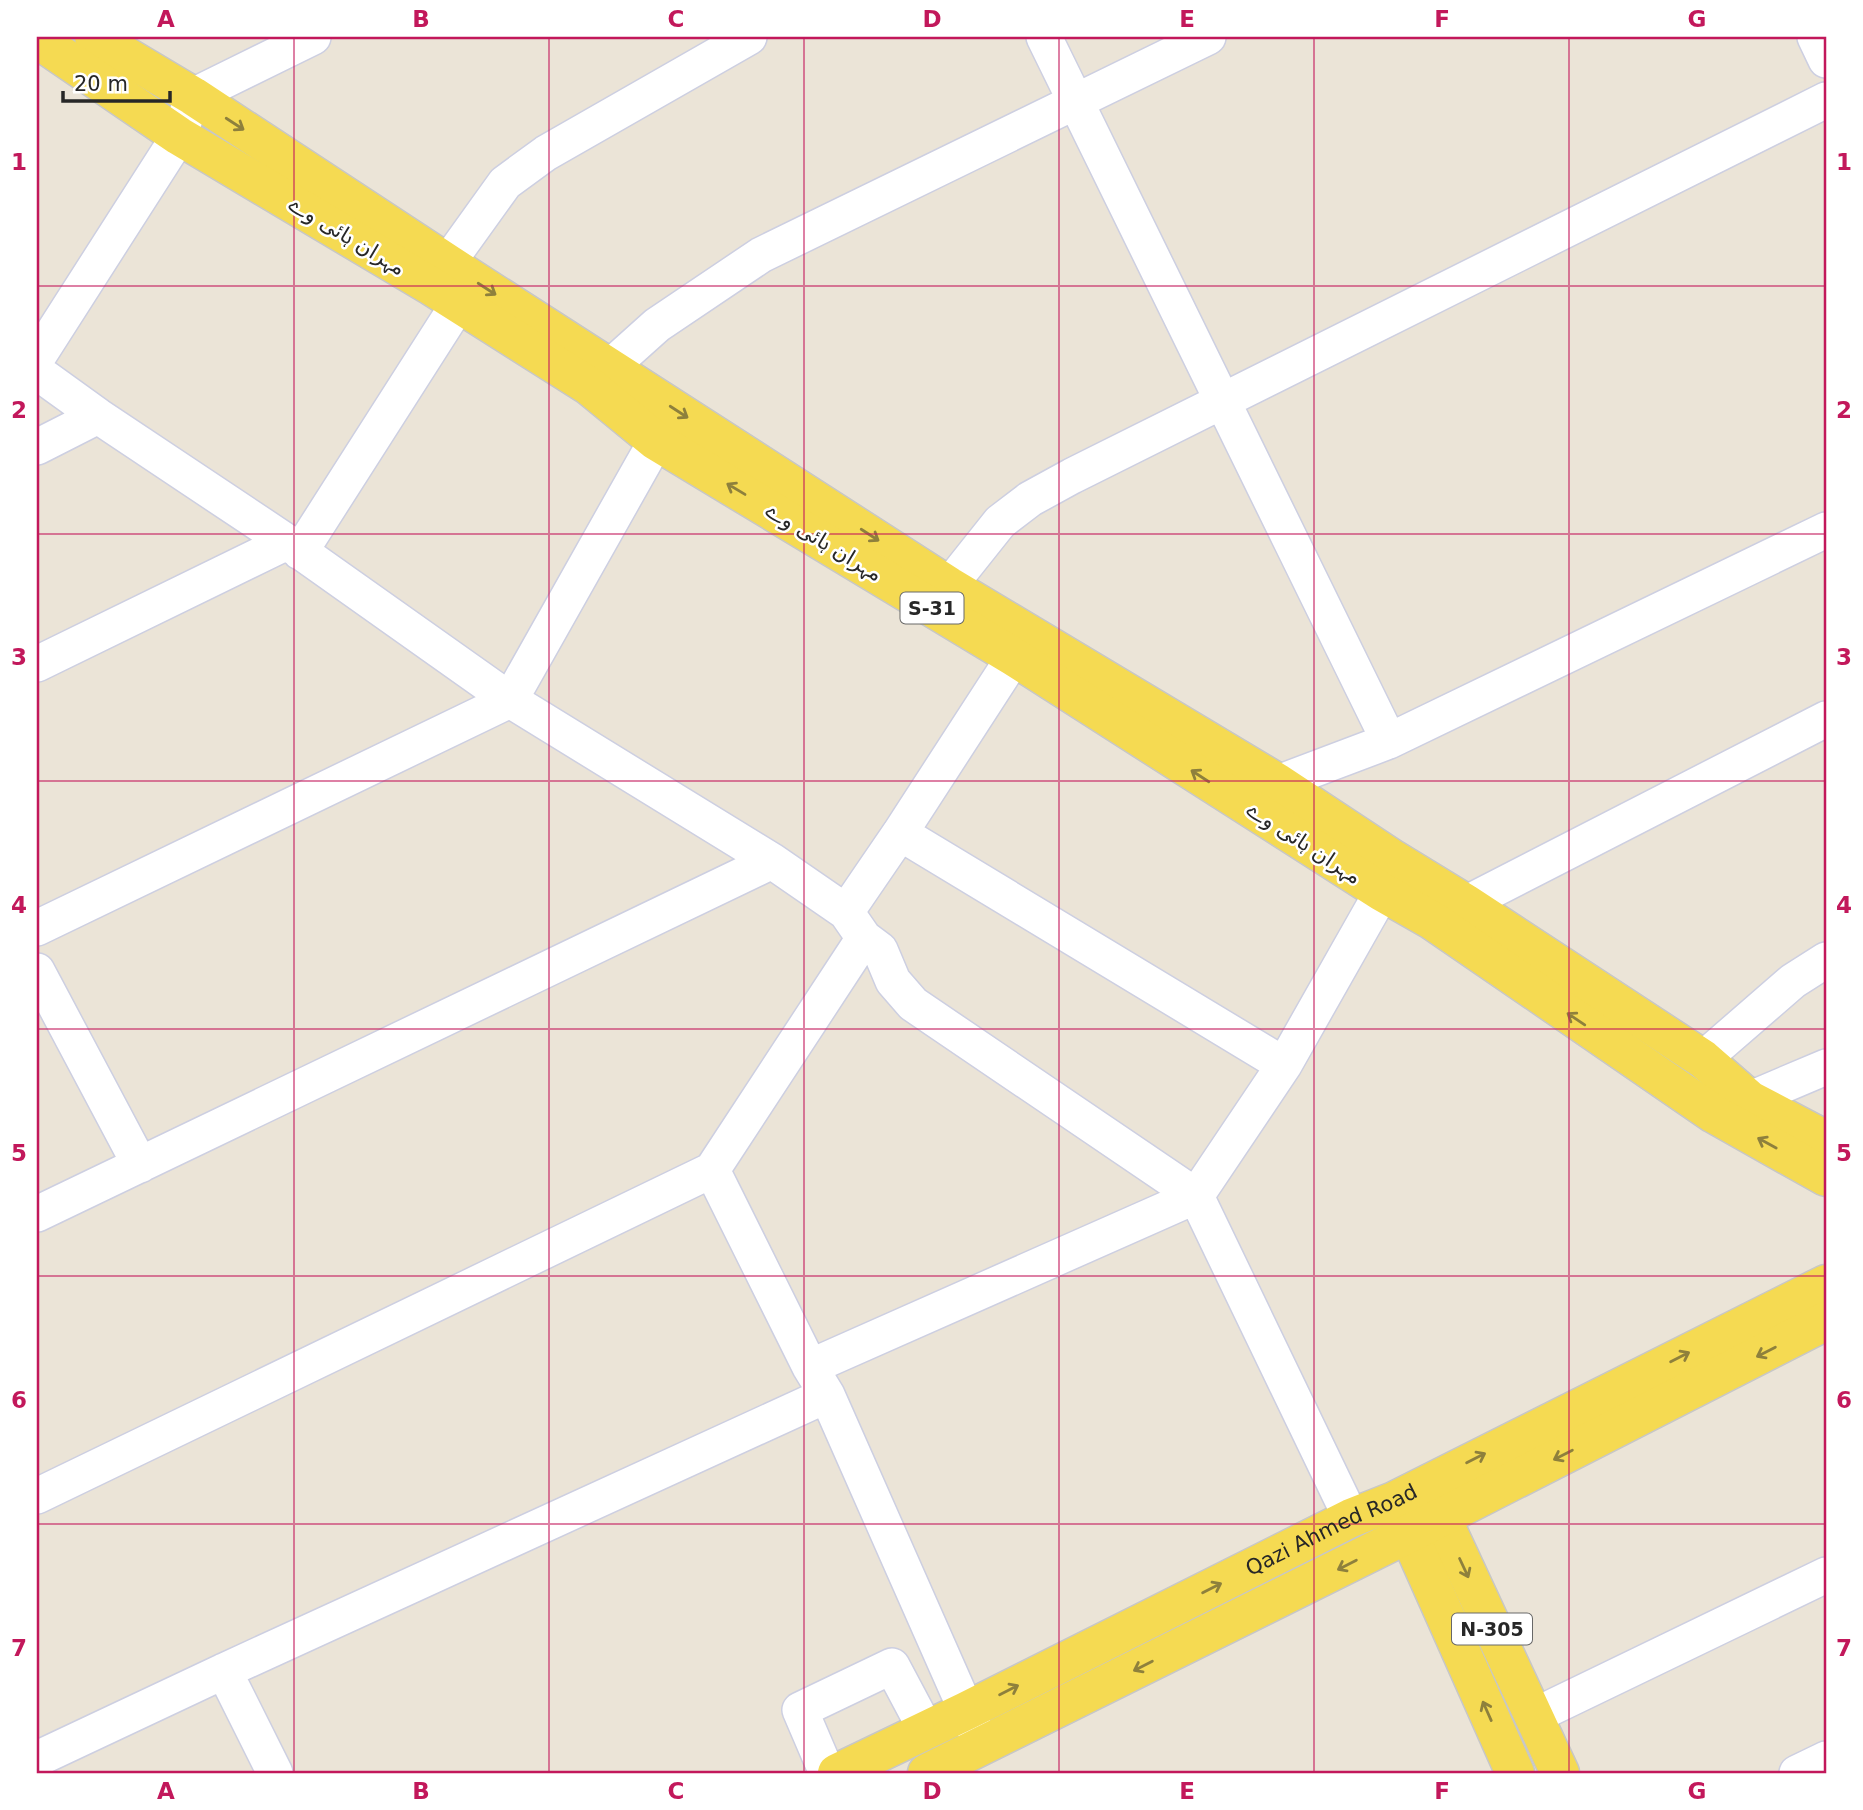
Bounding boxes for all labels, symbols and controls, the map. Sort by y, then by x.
text: A [157,6,175,32]
text: B [412,6,430,32]
text: C [668,6,684,32]
text: D [922,6,942,32]
text: E [1179,6,1195,32]
text: F [1434,6,1450,32]
text: G [1688,6,1706,32]
scale bar [63,60,170,104]
text: 20 m [74,72,128,96]
one-way arrow [225,118,245,132]
text: 1 [11,149,27,175]
text: 1 [1836,149,1852,175]
street label: مہران ہائی وے [284,192,410,281]
one-way arrow [477,282,497,296]
text: 2 [11,397,27,423]
text: 2 [1836,397,1852,423]
one-way arrow [668,406,688,420]
one-way arrow [726,482,746,496]
street label: مہران ہائی وے [761,498,887,587]
one-way arrow [860,528,879,543]
road number: S-31 [900,593,964,624]
text: 3 [11,644,27,670]
text: 3 [1836,644,1852,670]
one-way arrow [1191,769,1210,784]
street label: مہران ہائی وے [1242,797,1366,890]
text: 4 [11,892,27,918]
text: 4 [1836,892,1852,918]
one-way arrow [1567,1012,1586,1026]
one-way arrow [1757,1136,1777,1150]
text: 5 [11,1140,27,1166]
text: 5 [1836,1140,1852,1166]
one-way arrow [1756,1345,1776,1359]
one-way arrow [1669,1349,1690,1363]
text: 6 [11,1387,27,1413]
text: 6 [1836,1387,1852,1413]
one-way arrow [1553,1449,1574,1463]
one-way arrow [1466,1451,1486,1465]
street label: Qazi Ahmed Road [1242,1479,1421,1581]
one-way arrow [1458,1557,1471,1578]
one-way arrow [1337,1558,1358,1572]
one-way arrow [1201,1580,1222,1594]
road number: N-305 [1452,1614,1532,1644]
text: 7 [11,1635,27,1661]
text: 7 [1836,1635,1852,1661]
one-way arrow [1133,1660,1154,1674]
one-way arrow [998,1682,1019,1696]
one-way arrow [1480,1701,1493,1722]
text: A [157,1778,175,1804]
text: B [412,1778,430,1804]
text: C [668,1778,684,1804]
text: D [922,1778,942,1804]
text: E [1179,1778,1195,1804]
text: F [1434,1778,1450,1804]
text: G [1688,1778,1706,1804]

